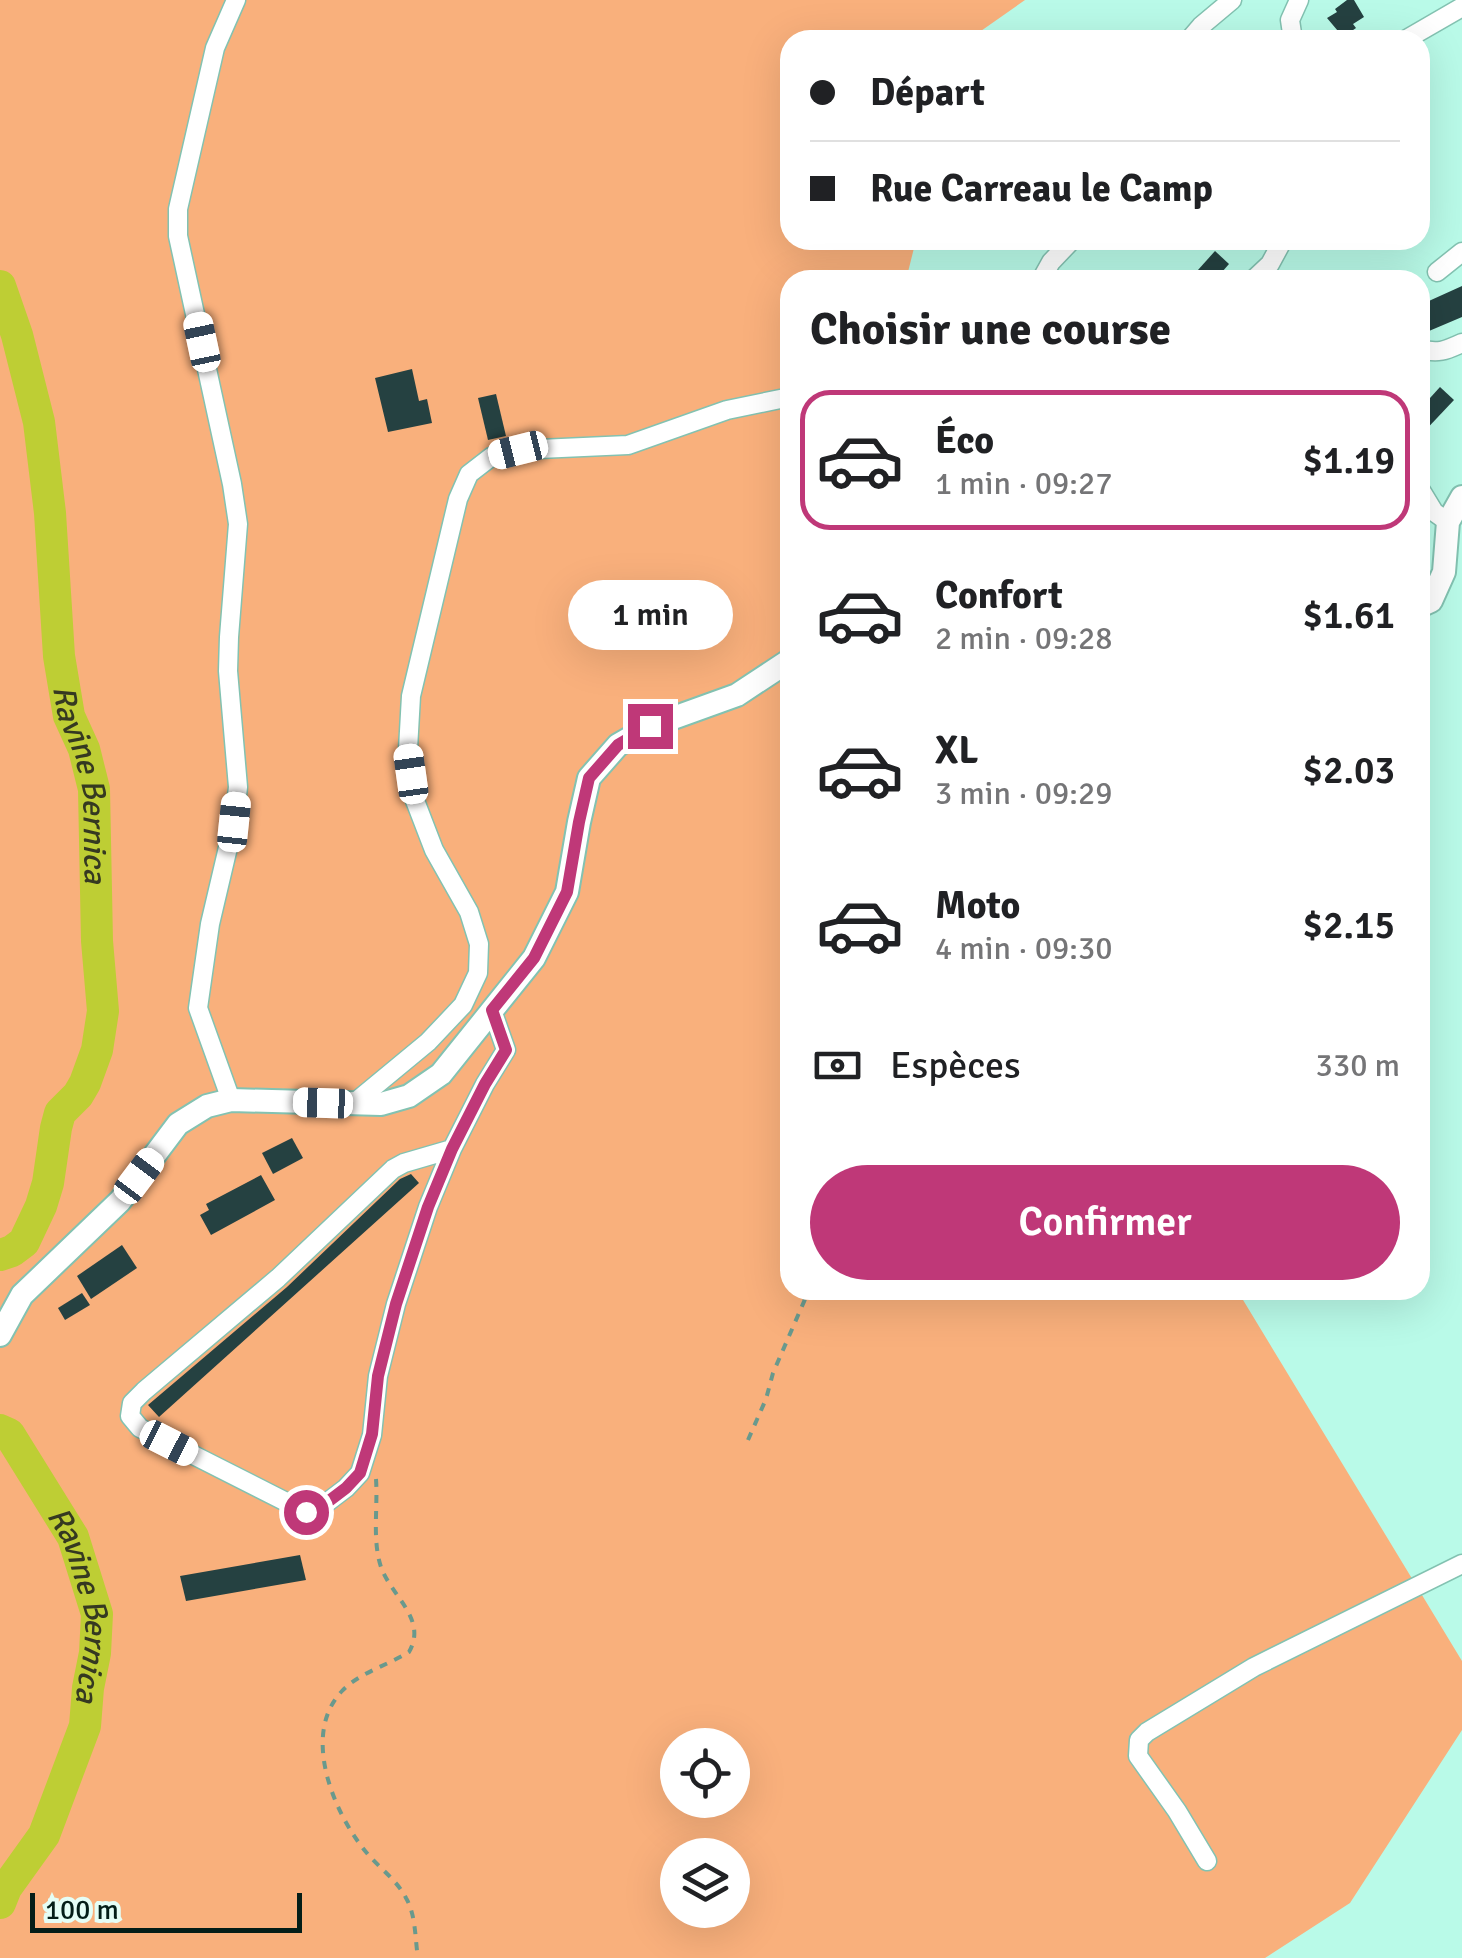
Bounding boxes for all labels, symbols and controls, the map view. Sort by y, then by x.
text: Départ [870,69,985,116]
text: Rue Carreau le Camp [870,165,1213,212]
text: Choisir une course [810,302,1171,357]
car [181,310,223,374]
icon: car [815,415,905,505]
text: Éco [935,417,994,464]
car [485,428,551,472]
text: $1.19 [1302,437,1395,484]
text: 1 min · 09:27 [935,464,1113,503]
icon: car [815,570,905,660]
text: Confort [935,572,1063,619]
callout: 1 min [568,581,732,651]
text: $1.61 [1302,592,1395,639]
text: 1 min [612,595,689,634]
text: 2 min · 09:28 [935,619,1113,658]
water label: Ravine Bernica [45,682,116,885]
route end [628,704,673,749]
icon: car [815,725,905,815]
text: XL [935,727,978,774]
car [392,742,430,806]
text: $2.03 [1302,747,1395,794]
text: 3 min · 09:29 [935,774,1113,813]
car [216,791,252,853]
icon: car [815,880,905,970]
text: Moto [935,882,1020,929]
text: $2.15 [1302,902,1395,949]
text: 4 min · 09:30 [935,929,1113,968]
icon: cash [810,1038,865,1093]
text: Espèces [890,1042,1021,1089]
text: 330 m [1316,1046,1400,1085]
car [292,1087,354,1119]
car [109,1143,169,1209]
button: Confirmer [810,1165,1400,1280]
car [135,1416,203,1470]
route start [284,1490,329,1535]
water label: Ravine Bernica [39,1499,118,1705]
map controls [660,1728,750,1928]
button: locate [660,1728,750,1818]
button: layers [660,1838,750,1928]
scale bar [30,1888,302,1932]
text: 100 m [45,1893,119,1927]

